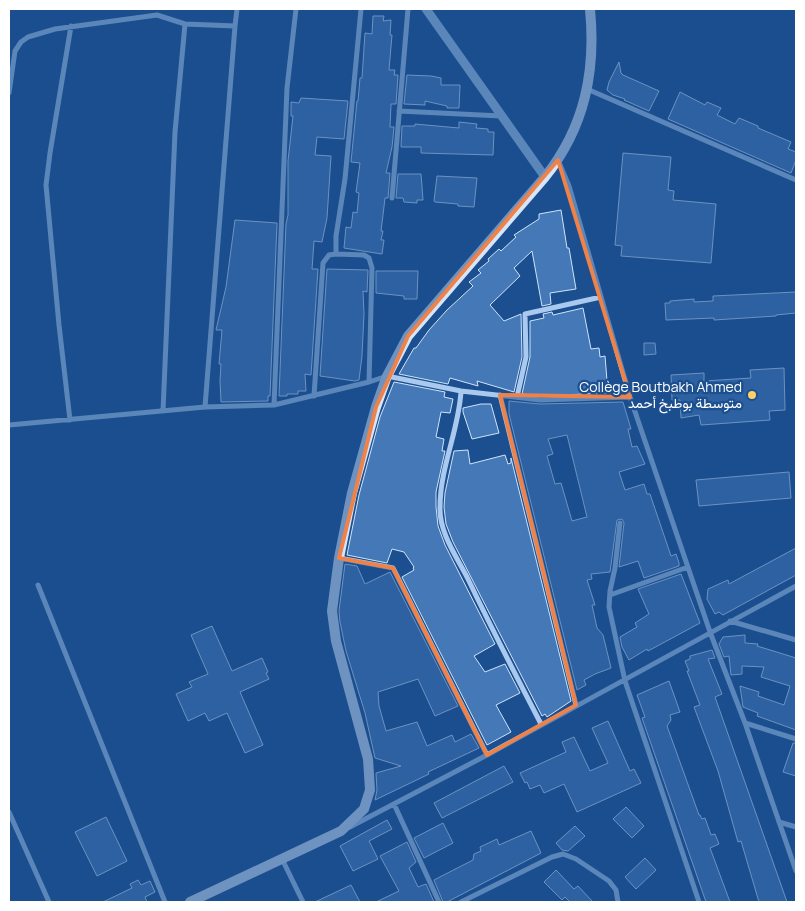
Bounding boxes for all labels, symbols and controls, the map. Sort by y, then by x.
place label: Collège Boutbakh Ahmed متوسطة بوطبخ أحمد [579,377,742,414]
marker: Collège Boutbakh Ahmed متوسطة بوطبخ أحمد [746,389,758,401]

